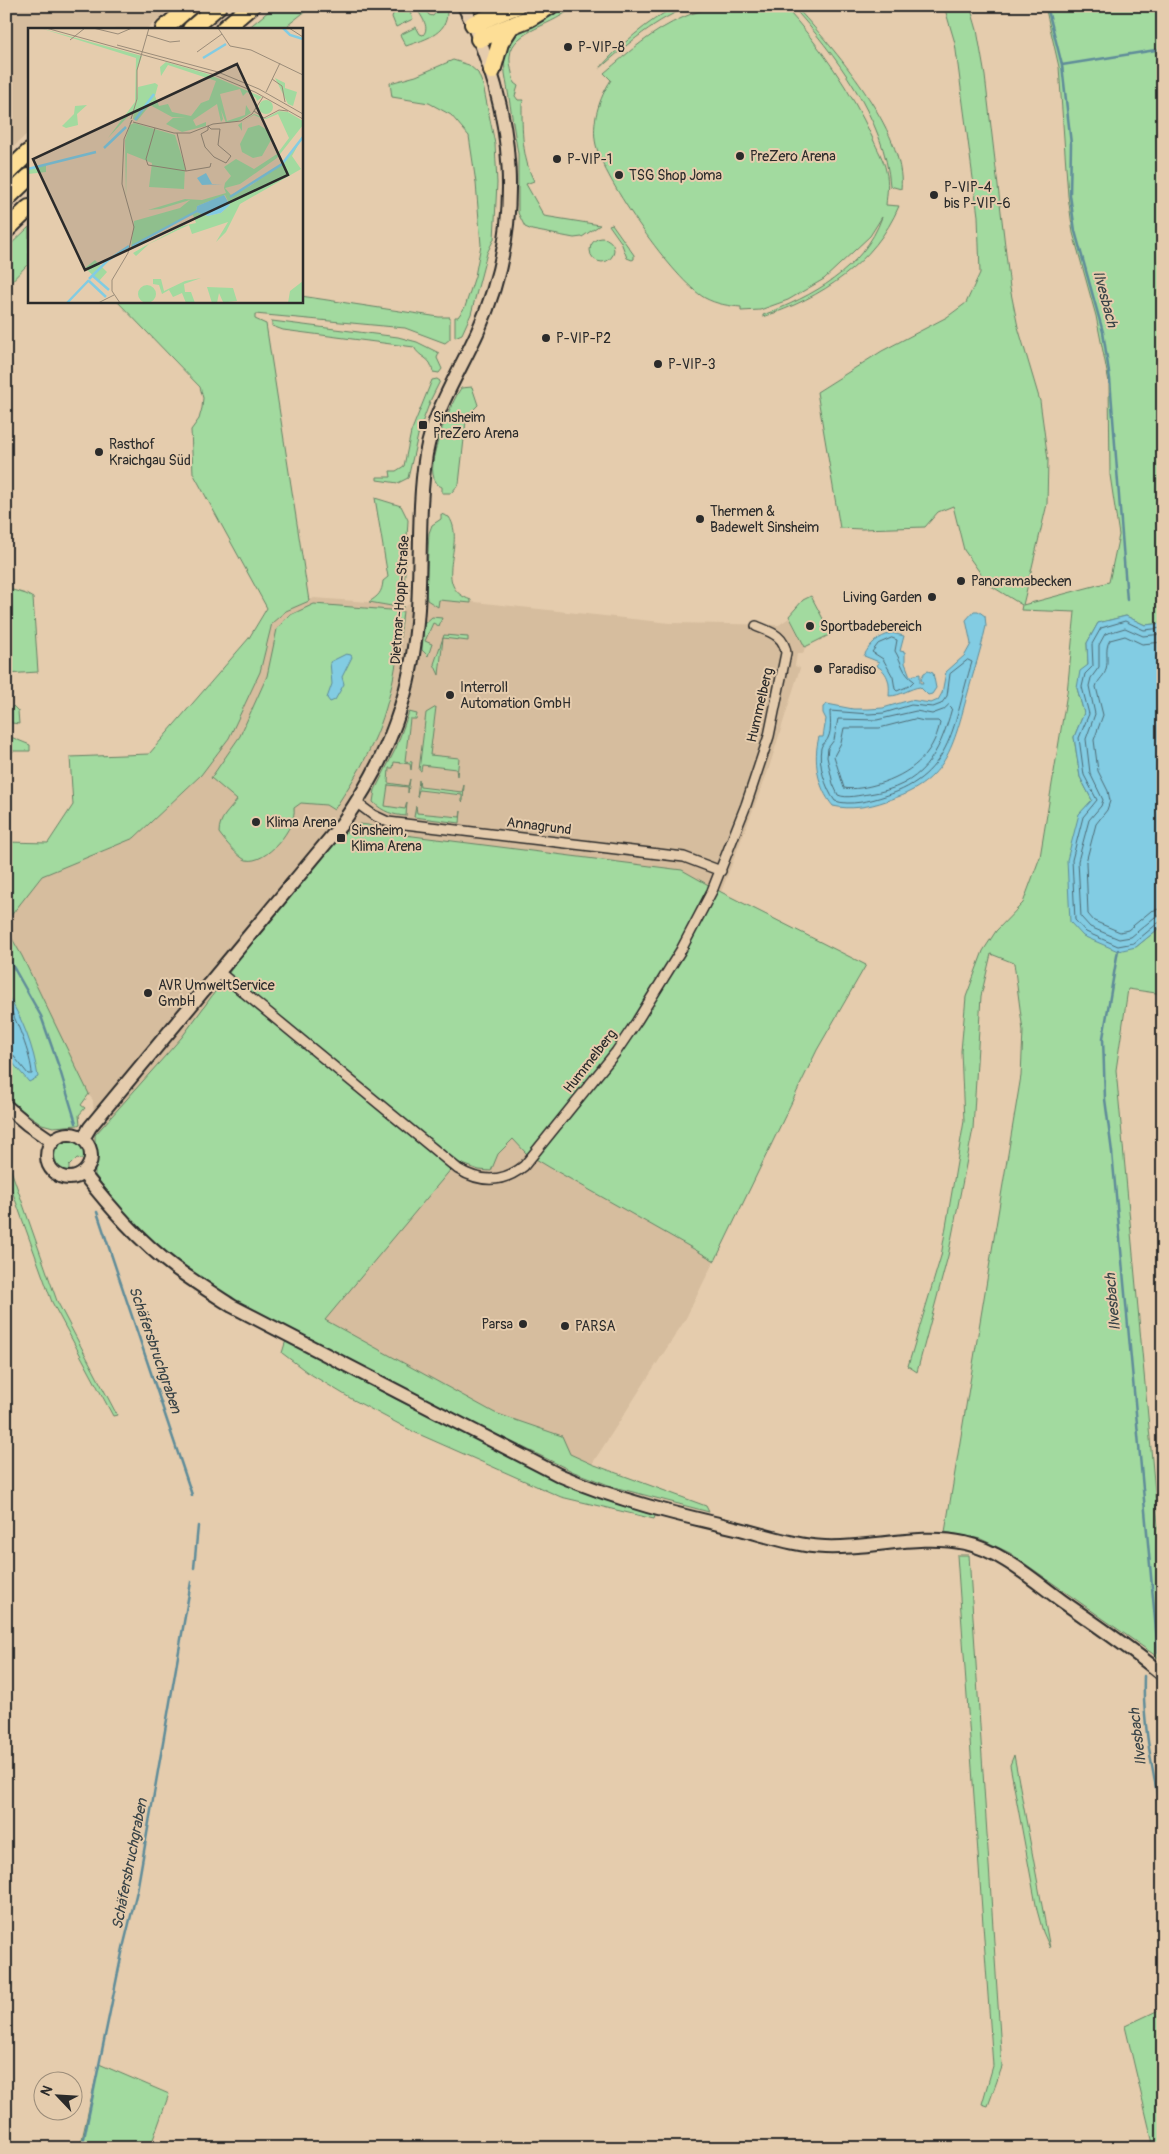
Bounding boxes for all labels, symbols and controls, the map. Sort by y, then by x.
inset map [28,28,302,302]
place label: P-VIP-8 [578,39,625,56]
marker: P-VIP-8 [562,41,574,53]
place label: PreZero Arena [750,148,836,165]
marker: PreZero Arena [734,150,746,162]
place label: P-VIP-1 [567,151,612,168]
marker: P-VIP-1 [551,153,563,165]
place label: TSG Shop Joma [629,167,722,184]
marker: TSG Shop Joma [613,169,625,181]
place label: P-VIP-4 bis P-VIP-6 [944,179,1011,212]
marker: P-VIP-4 bis P-VIP-6 [928,189,940,201]
water label: Ilvesbach [1088,269,1122,330]
place label: P-VIP-P2 [556,330,611,347]
marker: P-VIP-P2 [540,332,552,344]
place label: P-VIP-3 [668,356,716,373]
marker: P-VIP-3 [652,358,664,370]
place label: Sinsheim PreZero Arena [433,409,519,442]
marker: Sinsheim PreZero Arena [417,419,429,431]
place label: Rasthof Kraichgau Süd [109,436,191,469]
marker: Rasthof Kraichgau Süd [93,446,105,458]
place label: Thermen & Badewelt Sinsheim [710,503,819,536]
marker: Thermen & Badewelt Sinsheim [694,513,706,525]
street label: Dietmar-Hopp-Straße [387,535,413,665]
place label: Panoramabecken [971,573,1072,590]
marker: Panoramabecken [955,575,967,587]
place label: Living Garden [842,589,922,606]
marker: Living Garden [926,591,938,603]
place label: Sportbadebereich [820,618,922,635]
marker: Sportbadebereich [804,620,816,632]
place label: Paradiso [828,661,877,678]
marker: Paradiso [812,663,824,675]
street label: Hummelberg [743,666,777,744]
place label: Interroll Automation GmbH [460,679,571,712]
marker: Interroll Automation GmbH [444,689,456,701]
place label: Klima Arena [266,814,337,831]
street label: Annagrund [506,814,573,838]
marker: Klima Arena [250,816,262,828]
place label: Sinsheim, Klima Arena [351,822,422,855]
marker: Sinsheim, Klima Arena [335,832,347,844]
place label: AVR UmweltService GmbH [158,977,275,1010]
marker: AVR UmweltService GmbH [142,987,154,999]
street label: Hummelberg [560,1026,620,1096]
water label: Ilvesbach [1101,1272,1125,1332]
water label: Schäfersbruchgraben [124,1284,186,1417]
place label: Parsa [482,1316,513,1333]
marker: Parsa [517,1318,529,1330]
place label: PARSA [575,1318,616,1335]
marker: PARSA [559,1320,571,1332]
water label: Ilvesbach [1125,1706,1151,1767]
water label: Schäfersbruchgraben [108,1795,152,1931]
north arrow [32,2072,82,2122]
text: N [37,2083,56,2099]

